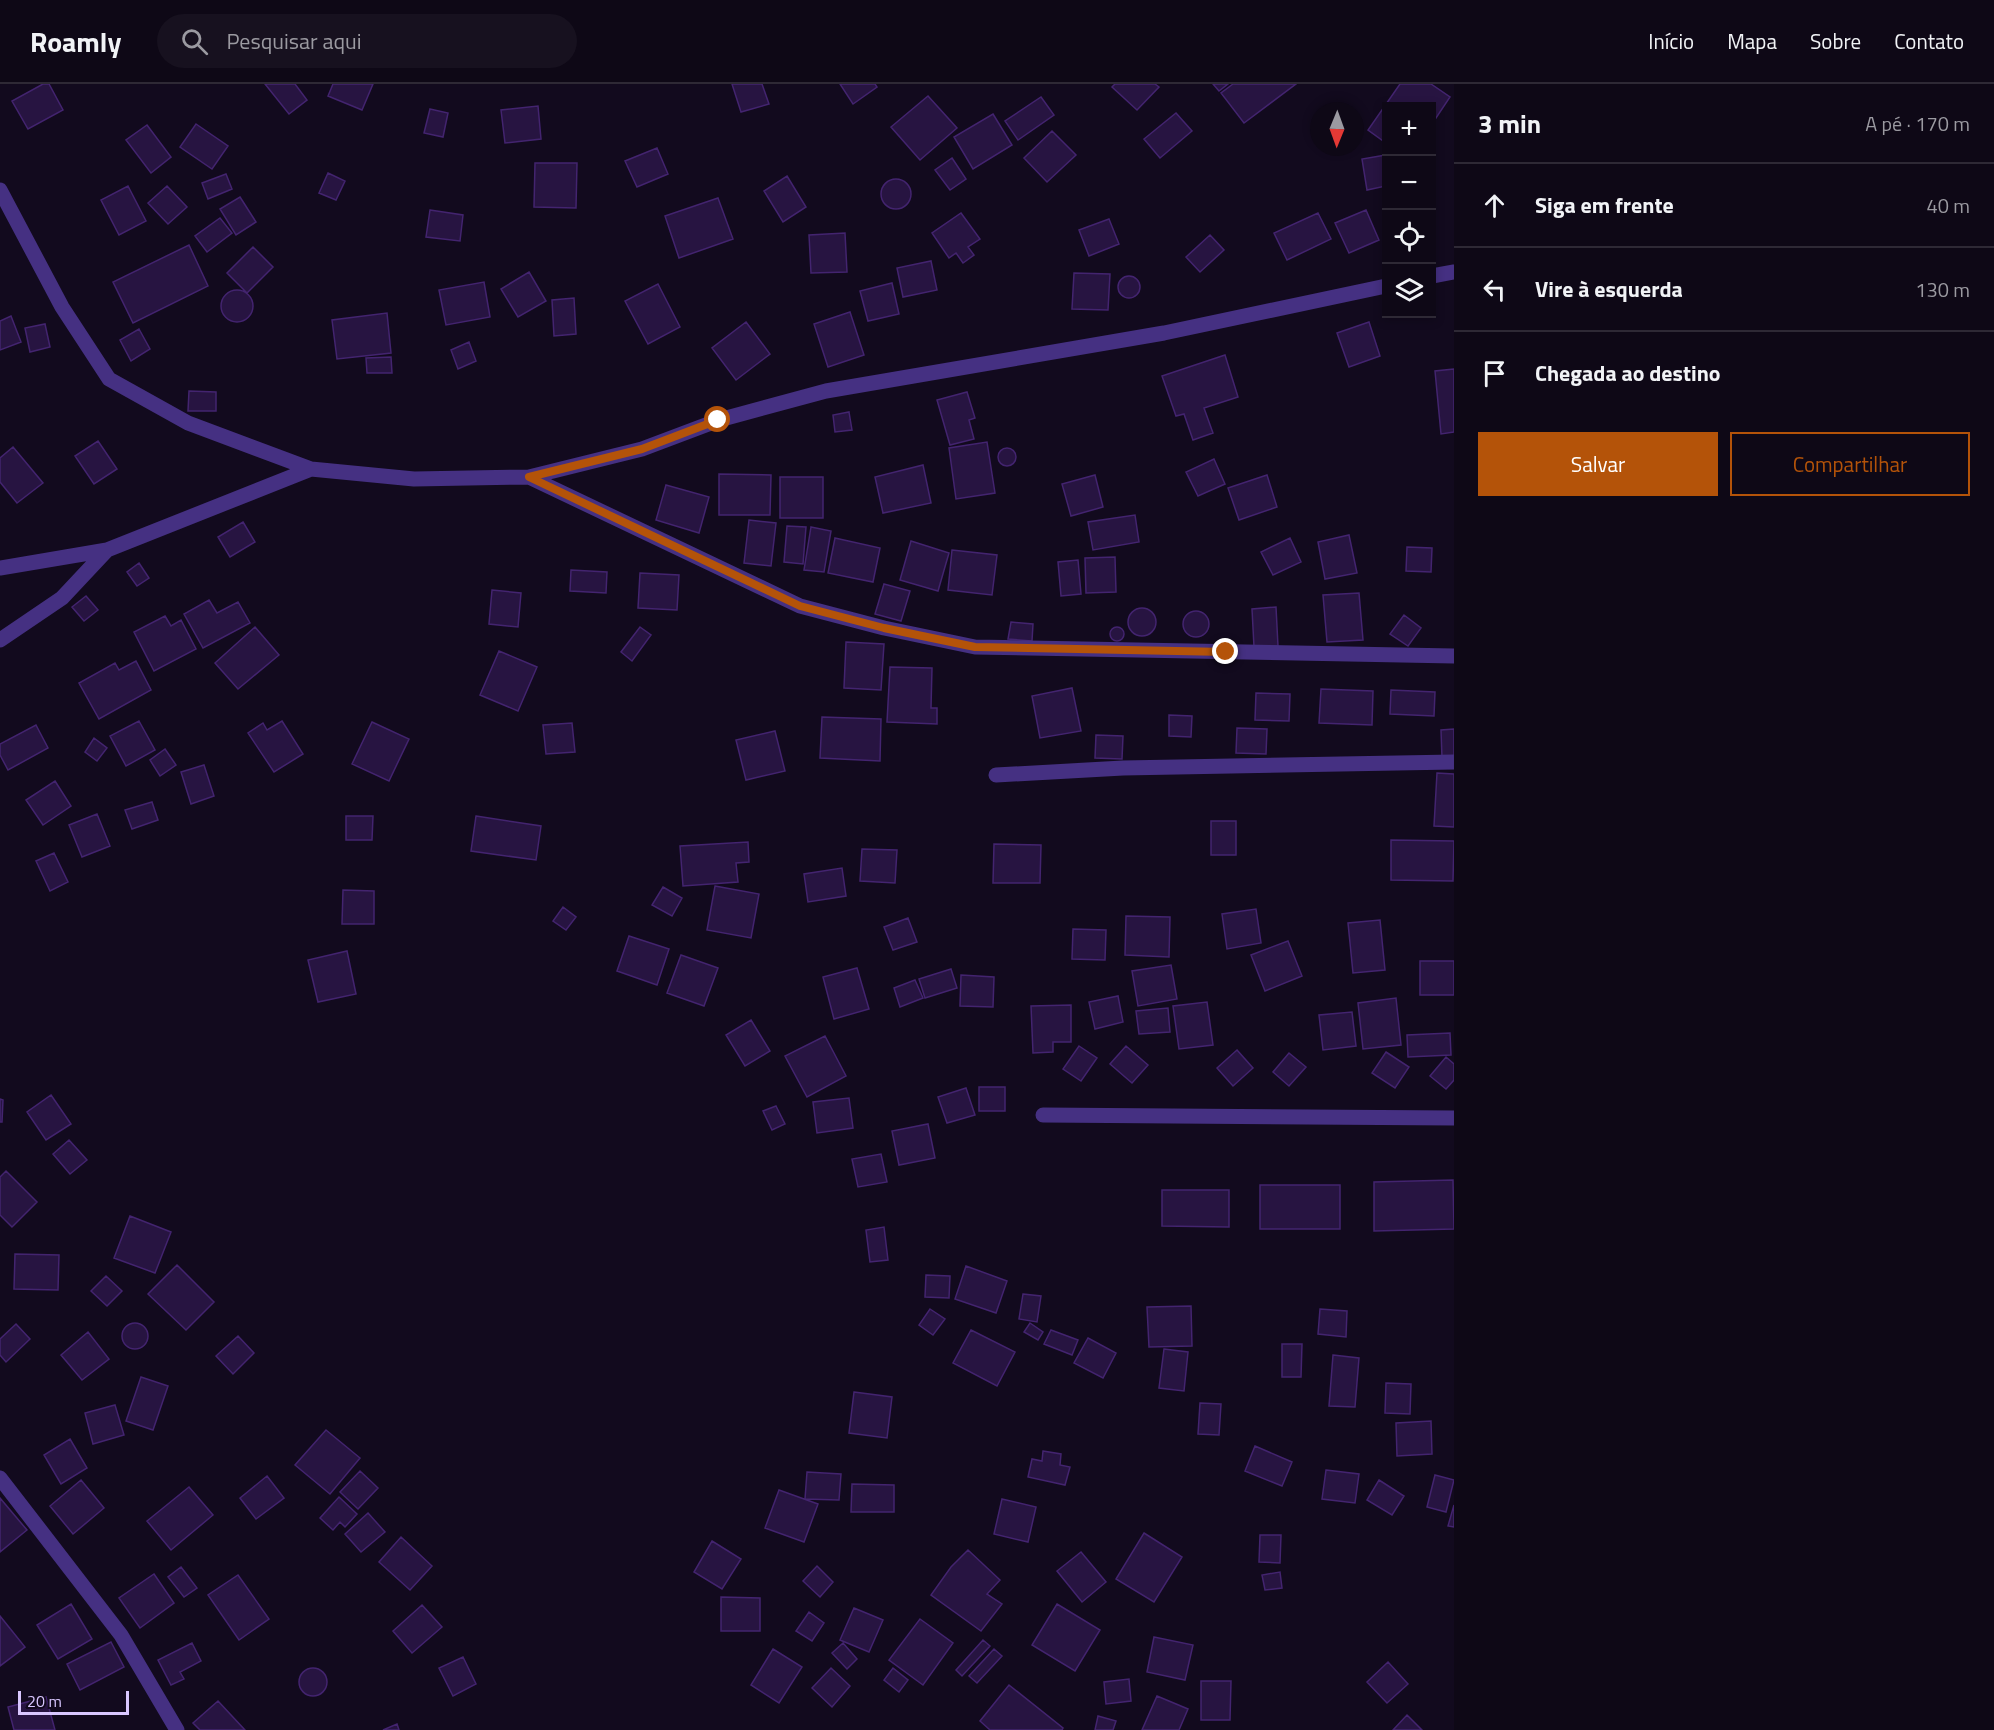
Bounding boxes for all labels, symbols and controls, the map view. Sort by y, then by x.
search box [157,14,577,68]
text: Roamly [30,20,121,63]
text: Pesquisar aqui [226,24,362,58]
icon: search [178,25,211,58]
text: Início [1648,25,1694,57]
text: Mapa [1727,25,1777,57]
text: Sobre [1810,25,1861,57]
text: Contato [1894,25,1964,57]
north arrow [1310,102,1364,156]
map controls [1382,102,1436,318]
button: + [1382,102,1436,156]
text: 3 min [1478,104,1541,143]
text: A pé · 170 m [1865,108,1970,139]
button: − [1382,156,1436,210]
text: Siga em frente [1535,188,1674,222]
icon: ahead [1478,189,1511,222]
text: 40 m [1926,190,1970,221]
button: locate [1382,210,1436,264]
button: layers [1382,264,1436,318]
text: Vire à esquerda [1535,272,1683,306]
icon: left [1478,273,1511,306]
text: 130 m [1915,274,1970,305]
text: Chegada ao destino [1535,356,1721,390]
icon: arrive [1478,357,1511,390]
route start [704,406,730,432]
button: Salvar [1478,432,1718,496]
button: Compartilhar [1730,432,1970,496]
route end [1212,638,1238,664]
scale bar [18,1688,129,1716]
text: 20 m [27,1689,62,1713]

